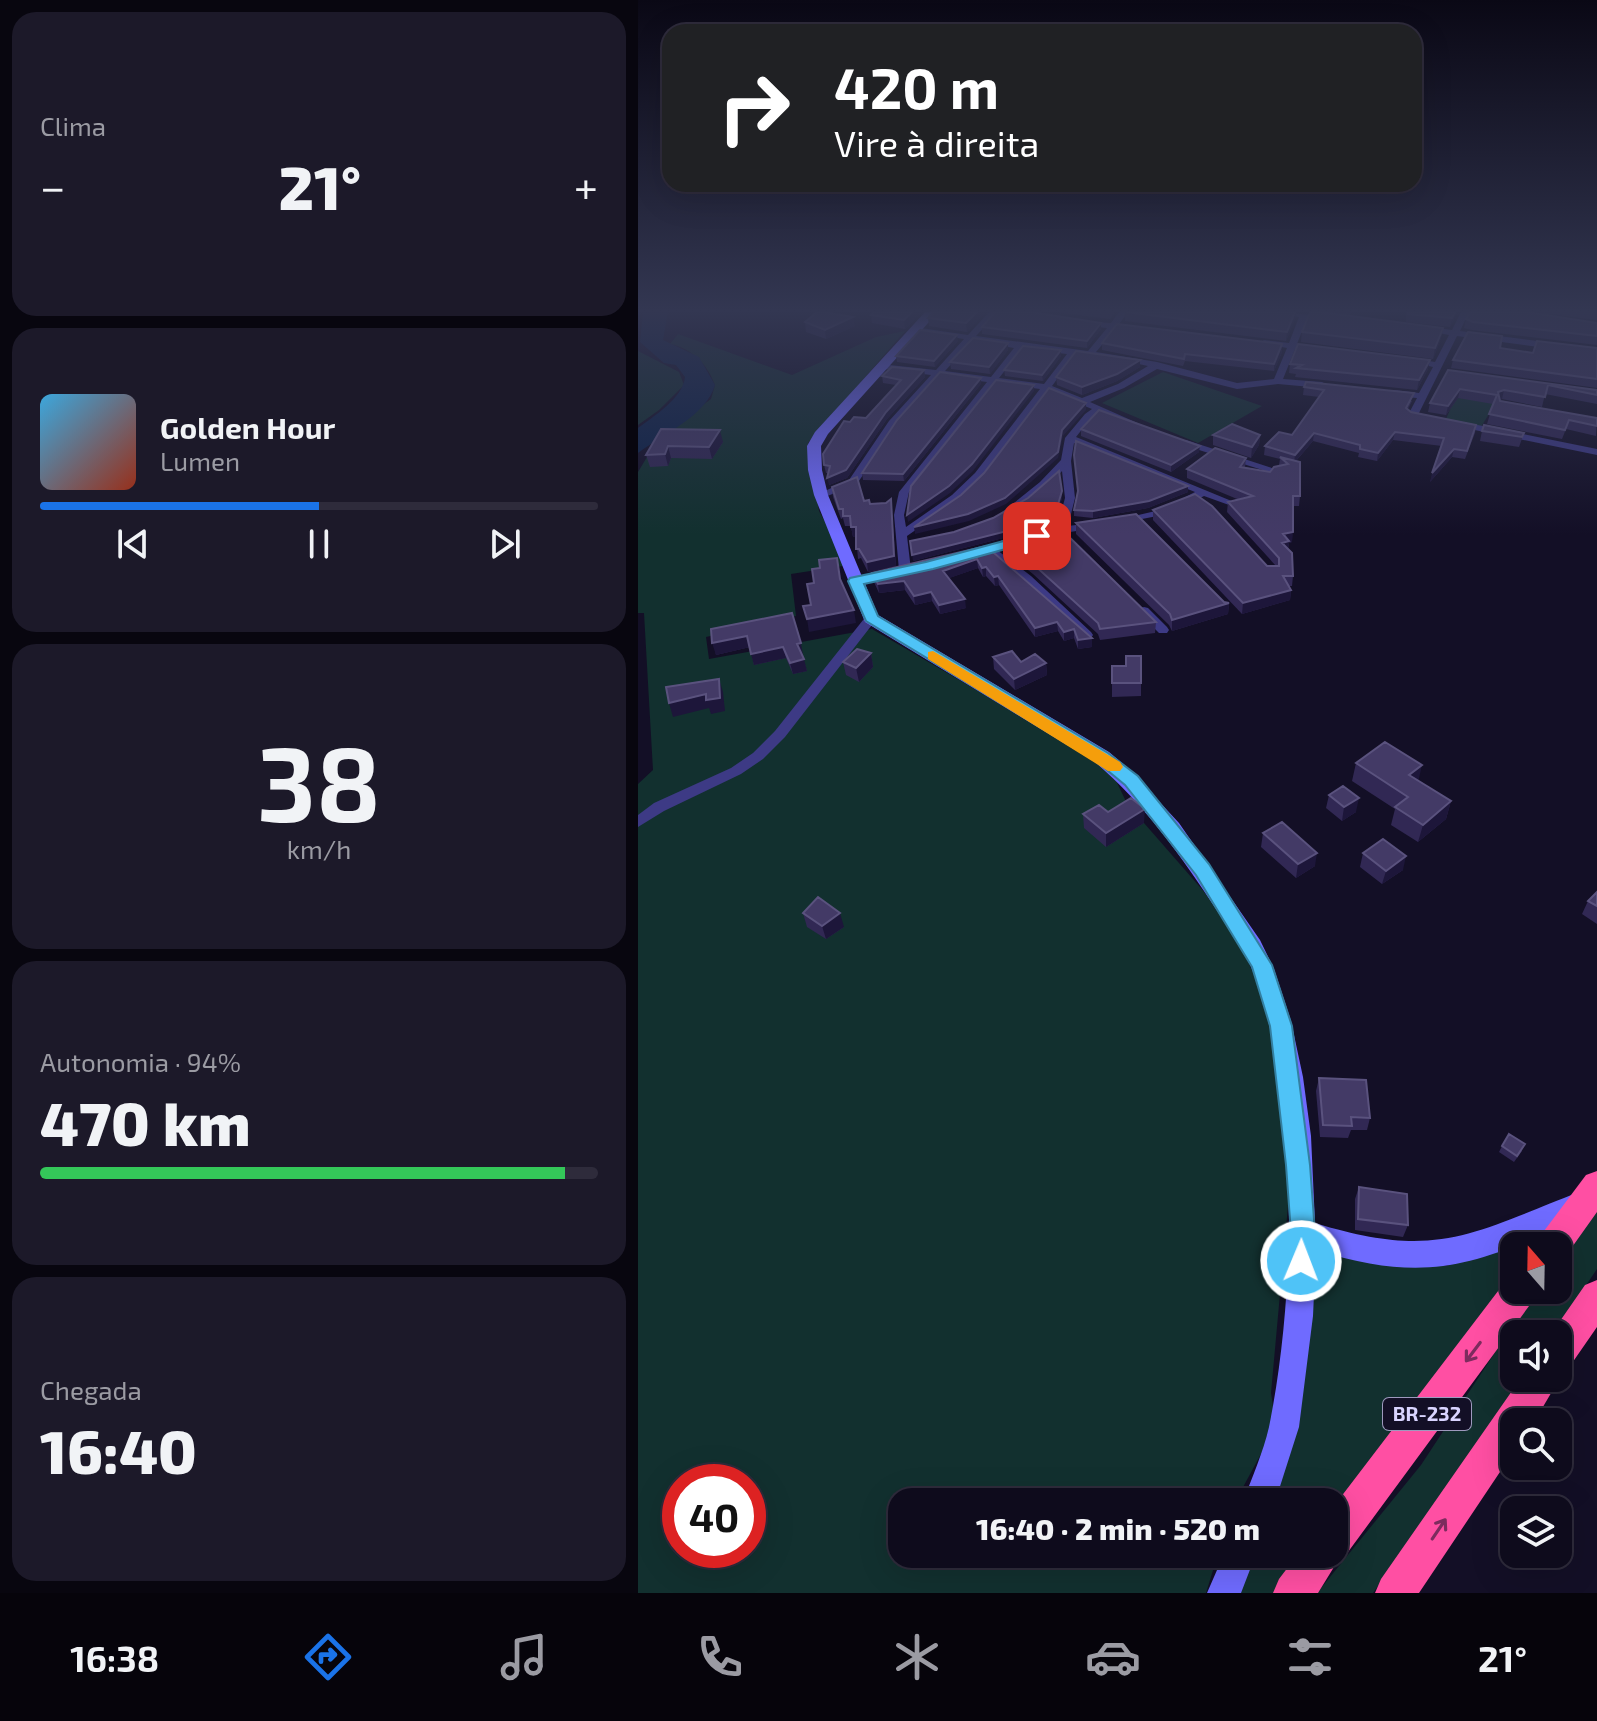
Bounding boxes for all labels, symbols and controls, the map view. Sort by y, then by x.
text: 420 m [834,53,999,120]
icon: right [702,56,806,160]
text: Clima [40,110,106,141]
text: Vire à direita [834,121,1039,164]
text: 21° [278,150,361,222]
text: − [40,159,66,212]
text: + [574,159,598,212]
text: Golden Hour [160,409,335,445]
text: Lumen [160,445,240,476]
pin [1003,502,1071,570]
icon: arrive [1015,514,1059,558]
icon: previous [111,522,155,566]
icon: pause [297,522,341,566]
icon: next [483,522,527,566]
text: 38 [257,718,381,843]
text: km/h [287,833,351,864]
text: Autonomia · 94% [40,1046,241,1077]
text: 470 km [40,1086,251,1158]
position arrow [1259,1219,1343,1303]
north arrow [1500,1232,1572,1304]
map controls [1500,1232,1572,1568]
button: sound [1500,1320,1572,1392]
one-way arrow [1465,1341,1482,1363]
text: Chegada [40,1374,142,1405]
road number: BR-232 [1383,1398,1471,1430]
button: search [1500,1408,1572,1480]
text: 16:40 [40,1414,197,1486]
speed limit sign: 40 [662,1464,766,1568]
button: layers [1500,1496,1572,1568]
text: 16:40 · 2 min · 520 m [976,1510,1260,1546]
one-way arrow [1431,1518,1447,1540]
icon: directions [300,1629,356,1685]
icon: music [496,1629,552,1685]
icon: phone [692,1629,748,1685]
icon: climate [889,1629,945,1685]
icon: car [1085,1629,1141,1685]
icon: filters [1282,1629,1338,1685]
text: 16:38 [70,1636,159,1679]
text: 21° [1478,1636,1527,1679]

